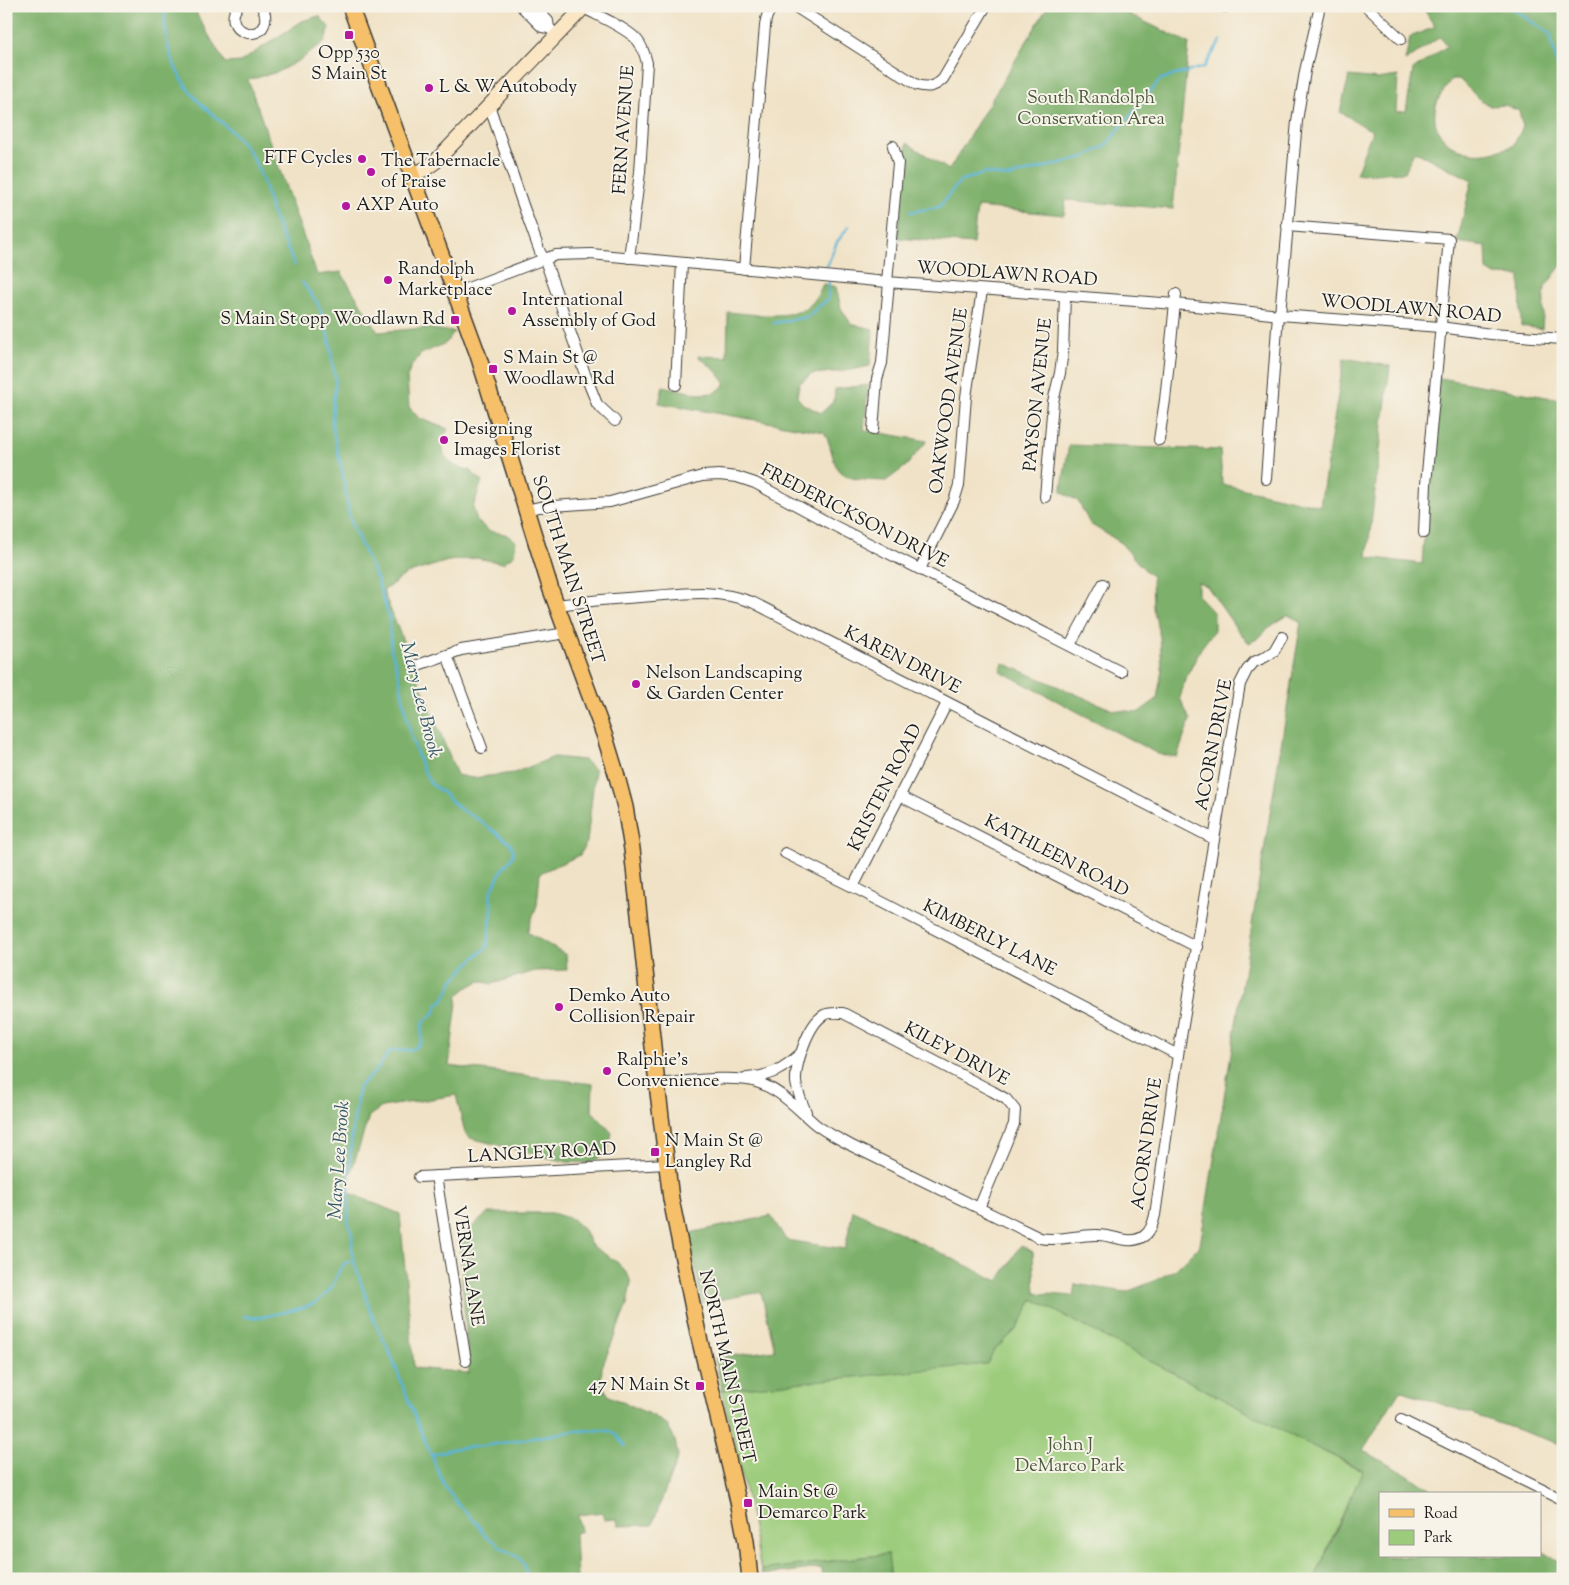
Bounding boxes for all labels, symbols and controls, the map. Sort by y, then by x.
marker: Opp 530 S Main St [343,29,355,41]
place label: Opp 530 S Main St [311,41,387,88]
street label: FERN AVENUE [608,64,642,195]
place label: L & W Autobody [439,75,577,101]
marker: L & W Autobody [423,82,435,94]
park label: South Randolph Conservation Area [1017,86,1165,133]
place label: FTF Cycles [264,146,352,172]
place label: The Tabernacle of Praise [381,149,500,196]
marker: FTF Cycles [356,153,368,165]
marker: The Tabernacle of Praise [365,166,377,178]
place label: AXP Auto [356,193,439,219]
marker: AXP Auto [340,200,352,212]
street label: WOODLAWN ROAD [916,256,1098,294]
place label: Randolph Marketplace [398,257,493,304]
marker: Randolph Marketplace [382,274,394,286]
place label: International Assembly of God [522,288,656,335]
street label: WOODLAWN ROAD [1320,289,1502,331]
marker: International Assembly of God [506,305,518,317]
street label: OAKWOOD AVENUE [924,306,976,496]
place label: S Main St opp Woodlawn Rd [220,307,445,333]
marker: S Main St opp Woodlawn Rd [449,314,461,326]
street label: PAYSON AVENUE [1018,317,1060,473]
place label: S Main St @ Woodlawn Rd [503,346,615,393]
marker: S Main St @ Woodlawn Rd [487,363,499,375]
place label: Designing Images Florist [454,417,561,464]
marker: Designing Images Florist [438,434,450,446]
street label: FREDERICKSON DRIVE [756,458,952,576]
street label: SOUTH MAIN STREET [524,472,610,668]
street label: KAREN DRIVE [839,620,965,702]
water label: Mary Lee Brook [393,639,448,761]
place label: Nelson Landscaping & Garden Center [646,661,802,708]
street label: ACORN DRIVE [1190,677,1240,813]
marker: Nelson Landscaping & Garden Center [630,678,642,690]
street label: KRISTEN ROAD [843,720,929,856]
street label: KATHLEEN ROAD [979,809,1133,905]
street label: KIMBERLY LANE [918,894,1060,984]
place label: Demko Auto Collision Repair [569,984,695,1031]
marker: Demko Auto Collision Repair [553,1001,565,1013]
street label: KILEY DRIVE [899,1016,1013,1094]
place label: Ralphie's Convenience [617,1048,719,1095]
marker: Ralphie's Convenience [601,1065,613,1077]
street label: ACORN DRIVE [1126,1076,1170,1212]
water label: Mary Lee Brook [322,1100,358,1220]
place label: N Main St @ Langley Rd [665,1129,763,1176]
street label: LANGLEY ROAD [467,1137,617,1171]
marker: N Main St @ Langley Rd [649,1146,661,1158]
street label: VERNA LANE [445,1204,489,1328]
street label: NORTH MAIN STREET [691,1268,761,1467]
place label: 47 N Main St [589,1373,690,1399]
marker: 47 N Main St [694,1380,706,1392]
park label: John J DeMarco Park [1015,1433,1125,1480]
place label: Main St @ Demarco Park [758,1480,867,1527]
legend [1379,1492,1542,1558]
marker: Main St @ Demarco Park [742,1497,754,1509]
text: Road [1424,1504,1458,1525]
text: Park [1424,1528,1453,1549]

